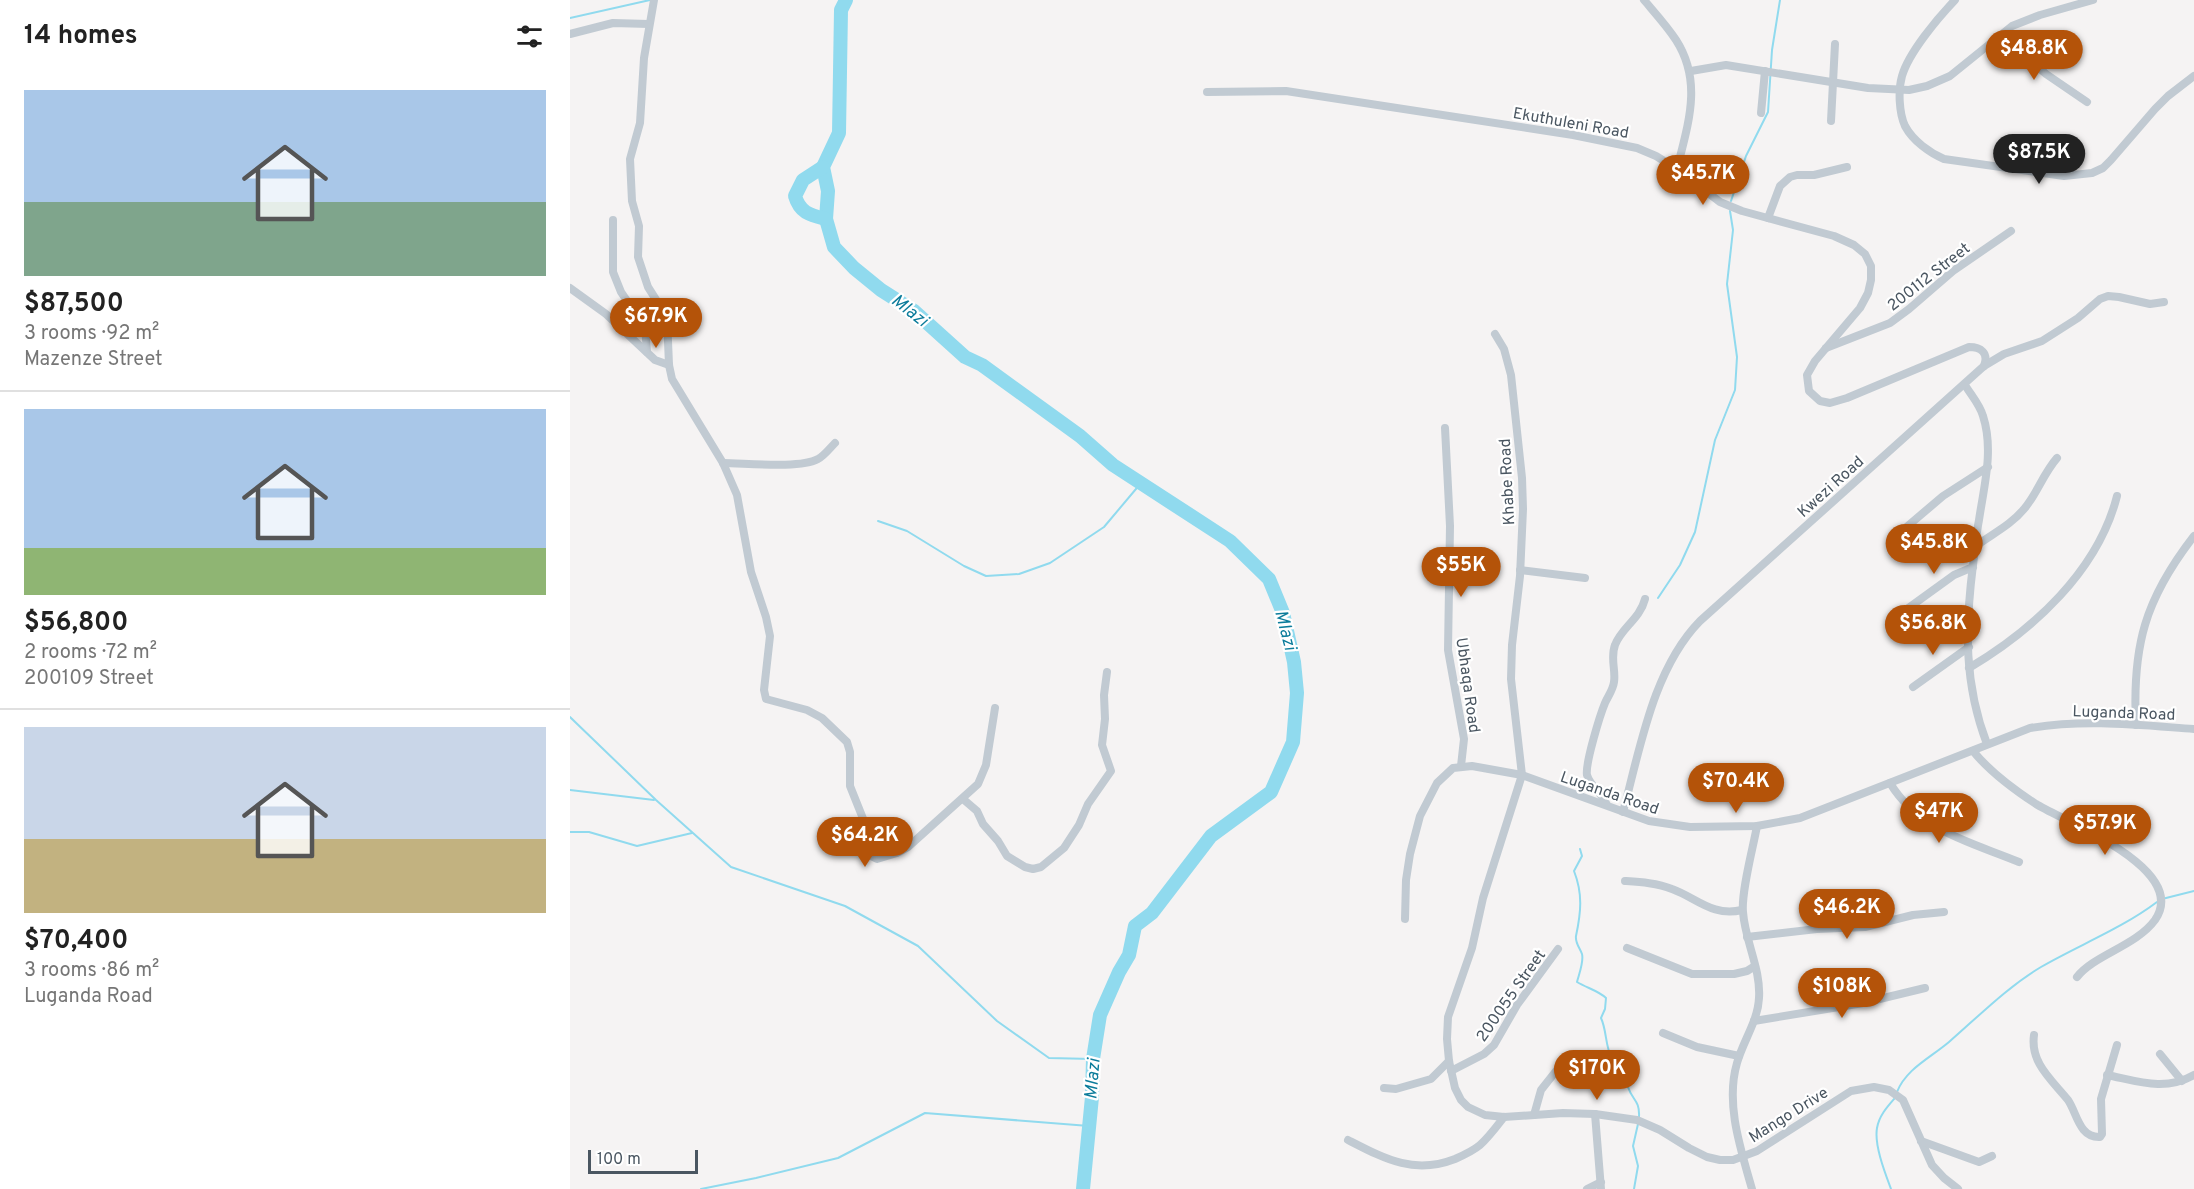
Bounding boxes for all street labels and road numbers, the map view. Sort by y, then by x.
street label: Ekuthuleni Road [1511,104,1630,144]
street label: 200112 Street [1884,239,1975,316]
street label: Khabe Road [1496,438,1520,526]
street label: Kwezi Road [1794,452,1869,523]
street label: Ubhaqa Road [1450,636,1484,734]
street label: Luganda Road [2072,702,2176,726]
street label: Luganda Road [1557,768,1661,820]
street label: 200055 Street [1472,946,1551,1046]
street label: Mango Drive [1746,1083,1832,1148]

